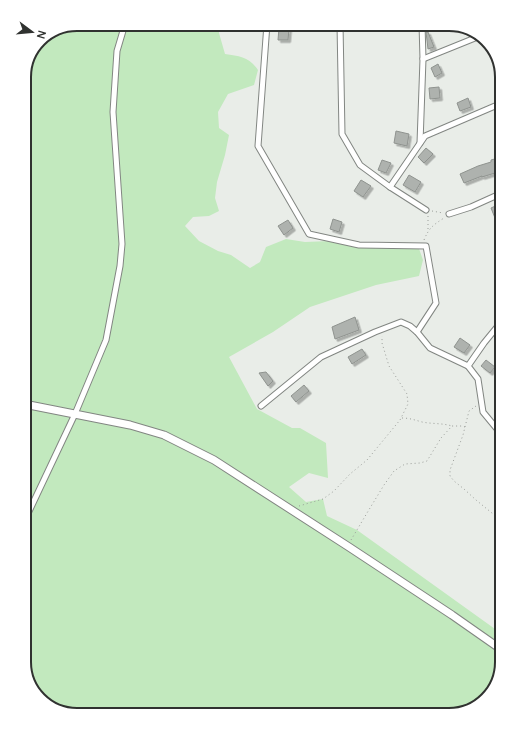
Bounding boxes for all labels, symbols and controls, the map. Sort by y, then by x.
north arrow [12,12,52,52]
text: N [34,29,50,41]

